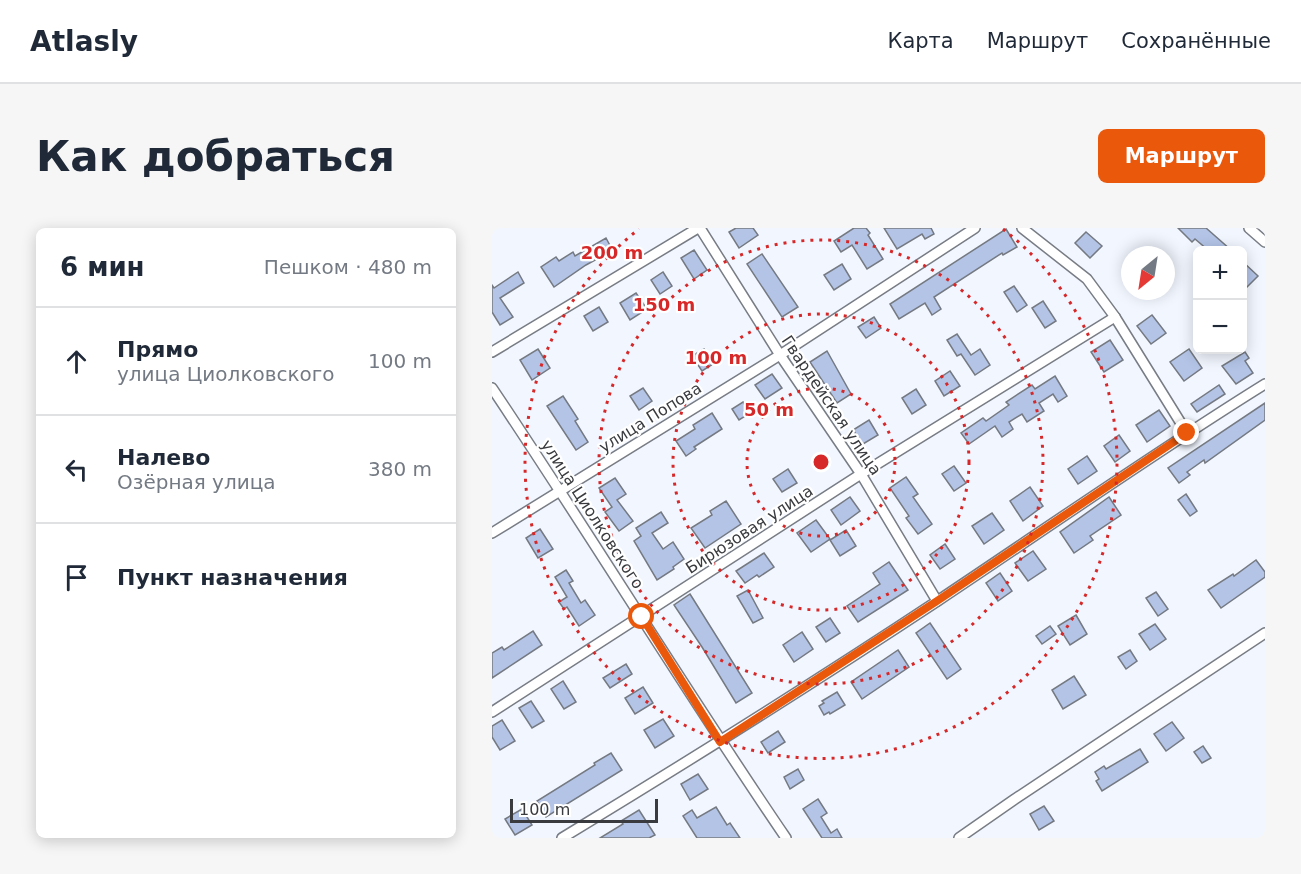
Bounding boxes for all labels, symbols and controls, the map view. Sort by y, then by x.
text: Atlasly [30,25,138,58]
text: Карта [888,29,954,53]
text: Маршрут [987,29,1088,53]
text: Сохранённые [1121,29,1271,53]
button: Маршрут [1098,129,1265,183]
text: Как добраться [36,132,395,181]
text: 200 m [581,242,643,263]
north arrow [1121,246,1175,300]
map controls [1193,246,1247,354]
button: + [1193,246,1247,300]
text: 6 мин [60,252,145,282]
text: Пешком · 480 m [264,255,432,279]
text: 150 m [633,294,695,315]
button: − [1193,300,1247,354]
street label: Гвардейская улица [778,332,885,479]
text: Прямо [117,337,198,362]
icon: ahead [60,345,93,378]
text: 100 m [685,347,747,368]
text: 100 m [368,349,432,373]
text: улица Циолковского [117,362,335,386]
street label: улица Попова [596,378,705,457]
text: 50 m [744,399,794,420]
route end [1173,419,1199,445]
street label: улица Циолковского [537,436,648,592]
text: Налево [117,445,210,470]
centre of rings [811,452,831,472]
icon: left [60,453,93,486]
text: 380 m [368,457,432,481]
text: Озёрная улица [117,470,276,494]
street label: Бирюзовая улица [682,481,817,578]
icon: arrive [60,561,93,594]
text: Пункт назначения [117,565,348,590]
route start [628,603,654,629]
scale bar [510,796,658,824]
text: 100 m [519,800,570,819]

